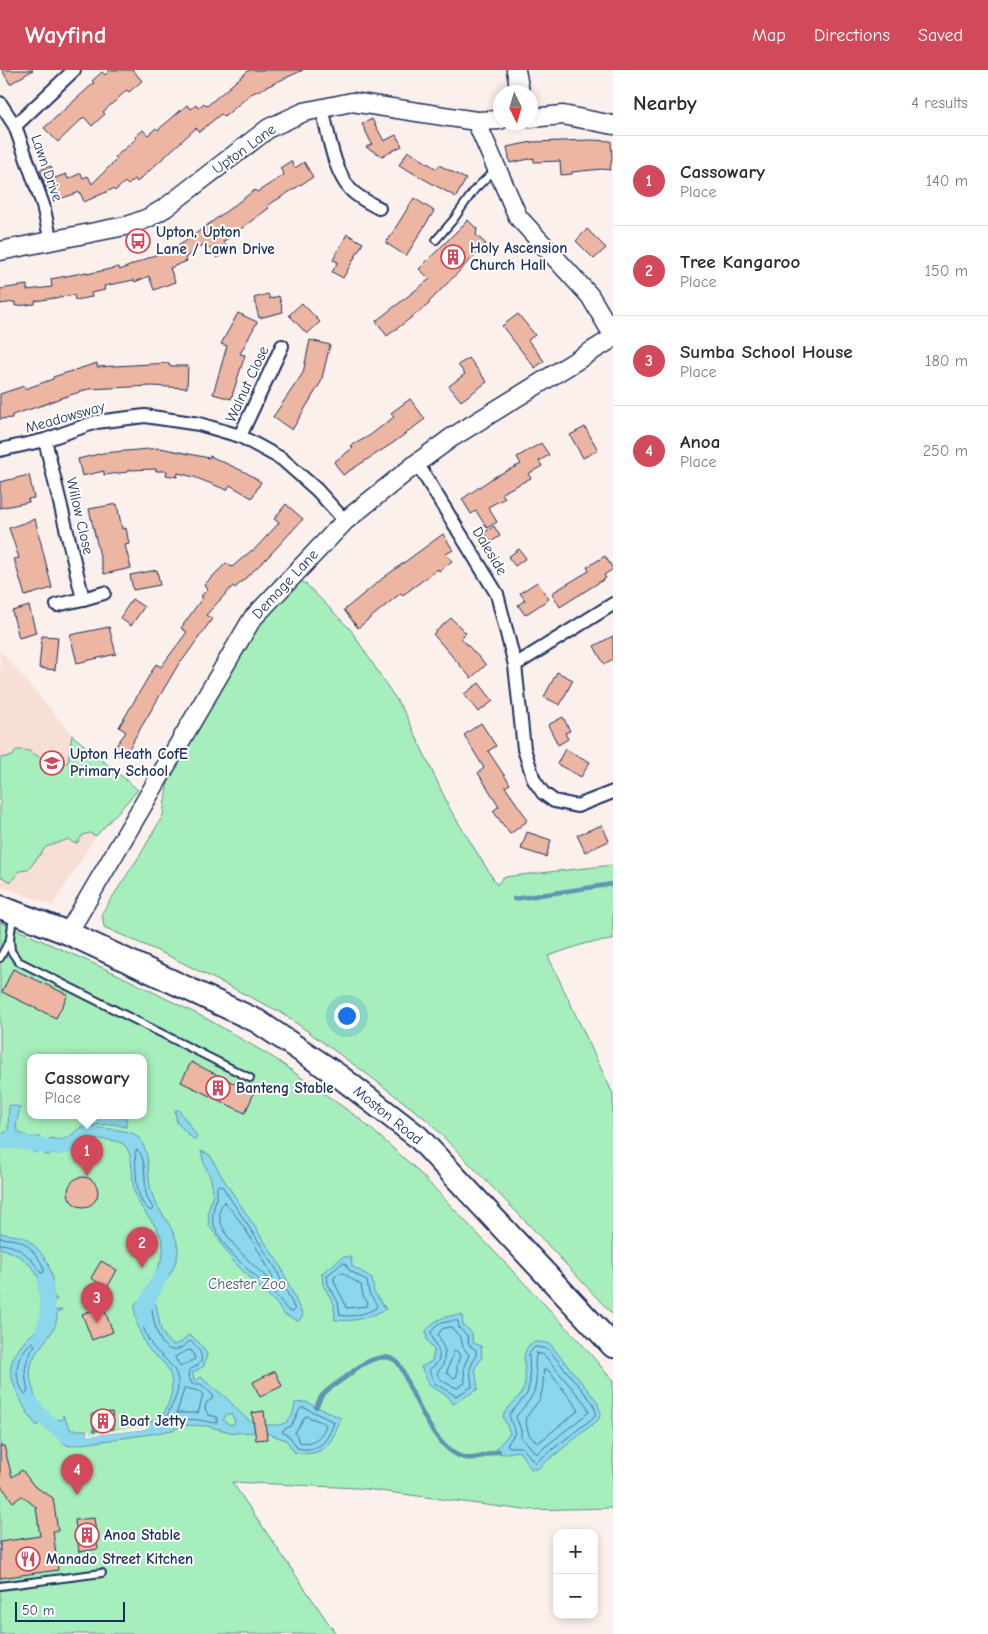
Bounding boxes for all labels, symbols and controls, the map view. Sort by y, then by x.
text: Wayfind [25,21,106,49]
text: Map [752,25,786,46]
text: Directions [814,25,890,46]
text: Saved [918,25,963,46]
north arrow [493,85,538,130]
text: Nearby [633,91,697,115]
text: 4 results [911,94,968,112]
street label: Upton Lane [209,120,280,178]
street label: Lawn Drive [27,132,67,204]
text: Cassowary [680,161,765,183]
text: 1 [646,172,652,190]
text: 140 m [926,172,968,190]
text: Place [680,183,716,201]
place label: Upton, Upton Lane / Lawn Drive [156,223,275,258]
bus stop icon: Upton, Upton Lane / Lawn Drive [125,228,151,254]
place label: Holy Ascension Church Hall [470,239,567,274]
building icon: Holy Ascension Church Hall [440,244,466,270]
text: Tree Kangaroo [680,251,800,273]
text: 2 [645,262,653,280]
text: 150 m [925,262,968,280]
text: Place [680,273,716,291]
text: Sumba School House [680,341,853,363]
street label: Walnut Close [221,342,273,425]
text: 3 [645,352,653,370]
text: 180 m [925,352,968,370]
text: Place [680,363,716,381]
street label: Meadowsway [23,397,107,437]
text: Anoa [680,431,720,453]
text: 4 [645,442,653,460]
text: 250 m [923,442,968,460]
text: Place [680,453,716,471]
street label: Willow Close [62,476,98,557]
street label: Daleside [469,524,512,579]
street label: Demage Lane [248,545,322,622]
place label: Upton Heath CofE Primary School [70,745,188,780]
school or university icon: Upton Heath CofE Primary School [39,750,65,776]
your location [334,1003,360,1029]
popup [27,1054,147,1119]
text: Cassowary [45,1067,129,1089]
building icon: Banteng Stable [205,1075,231,1101]
place label: Banteng Stable [236,1079,334,1097]
street label: Moston Road [350,1082,426,1148]
text: Place [45,1089,81,1107]
pin: 1 [71,1135,103,1176]
pin: 2 [126,1227,158,1268]
park label: Chester Zoo [208,1275,286,1293]
pin: 3 [81,1282,113,1323]
building icon: Boat Jetty [90,1408,116,1434]
place label: Boat Jetty [120,1412,186,1430]
pin: 4 [61,1454,93,1495]
building icon: Anoa Stable [74,1522,100,1548]
place label: Anoa Stable [104,1526,180,1544]
map controls [553,1529,598,1619]
button: + [553,1529,598,1574]
restaurant icon: Manado Street Kitchen [15,1546,41,1572]
place label: Manado Street Kitchen [46,1550,193,1568]
button: − [553,1574,598,1619]
scale bar [15,1599,125,1622]
text: 50 m [22,1602,54,1619]

